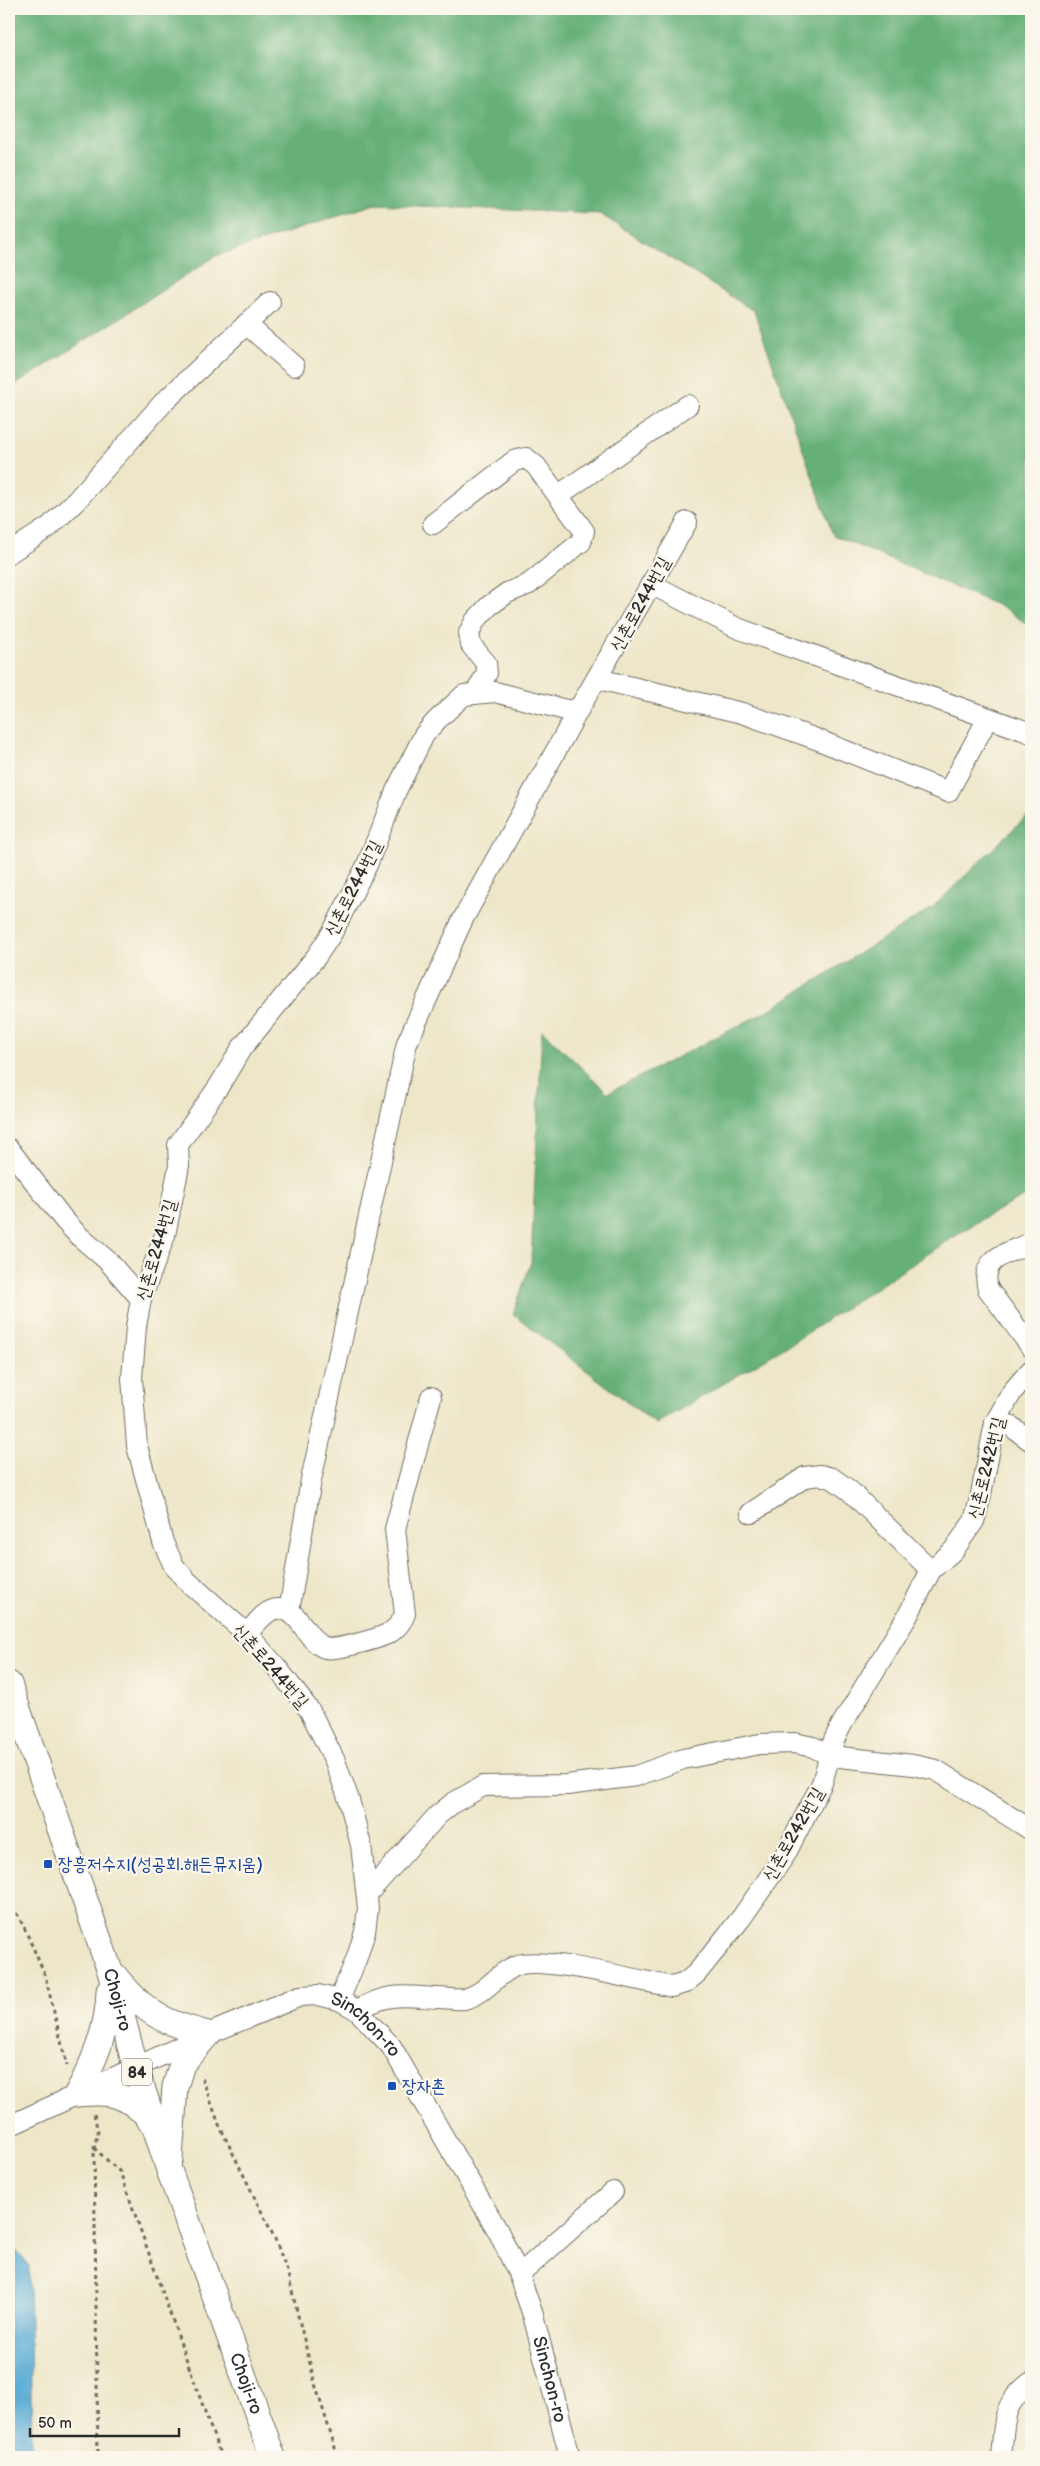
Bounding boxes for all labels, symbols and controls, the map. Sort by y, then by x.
street label: 신촌로244번길 [606,553,675,655]
street label: 신촌로244번길 [320,836,387,940]
street label: 신촌로244번길 [132,1196,181,1303]
street label: 신촌로242번길 [964,1414,1009,1521]
street label: 신촌로244번길 [228,1620,313,1713]
street label: 신촌로242번길 [758,1783,829,1885]
place label: 장흥저수지(성공회.해든뮤지움) [58,1854,263,1875]
marker: 장흥저수지(성공회.해든뮤지움) [42,1858,54,1870]
street label: Choji-ro [99,1966,136,2034]
street label: Sinchon-ro [329,1989,405,2061]
road number: 84 [122,2058,152,2086]
place label: 장자촌 [402,2076,445,2097]
marker: 장자촌 [386,2080,398,2092]
street label: Sinchon-ro [528,2334,571,2425]
street label: Choji-ro [225,2350,267,2417]
scale bar [30,2406,179,2438]
text: 50 m [38,2414,72,2433]

